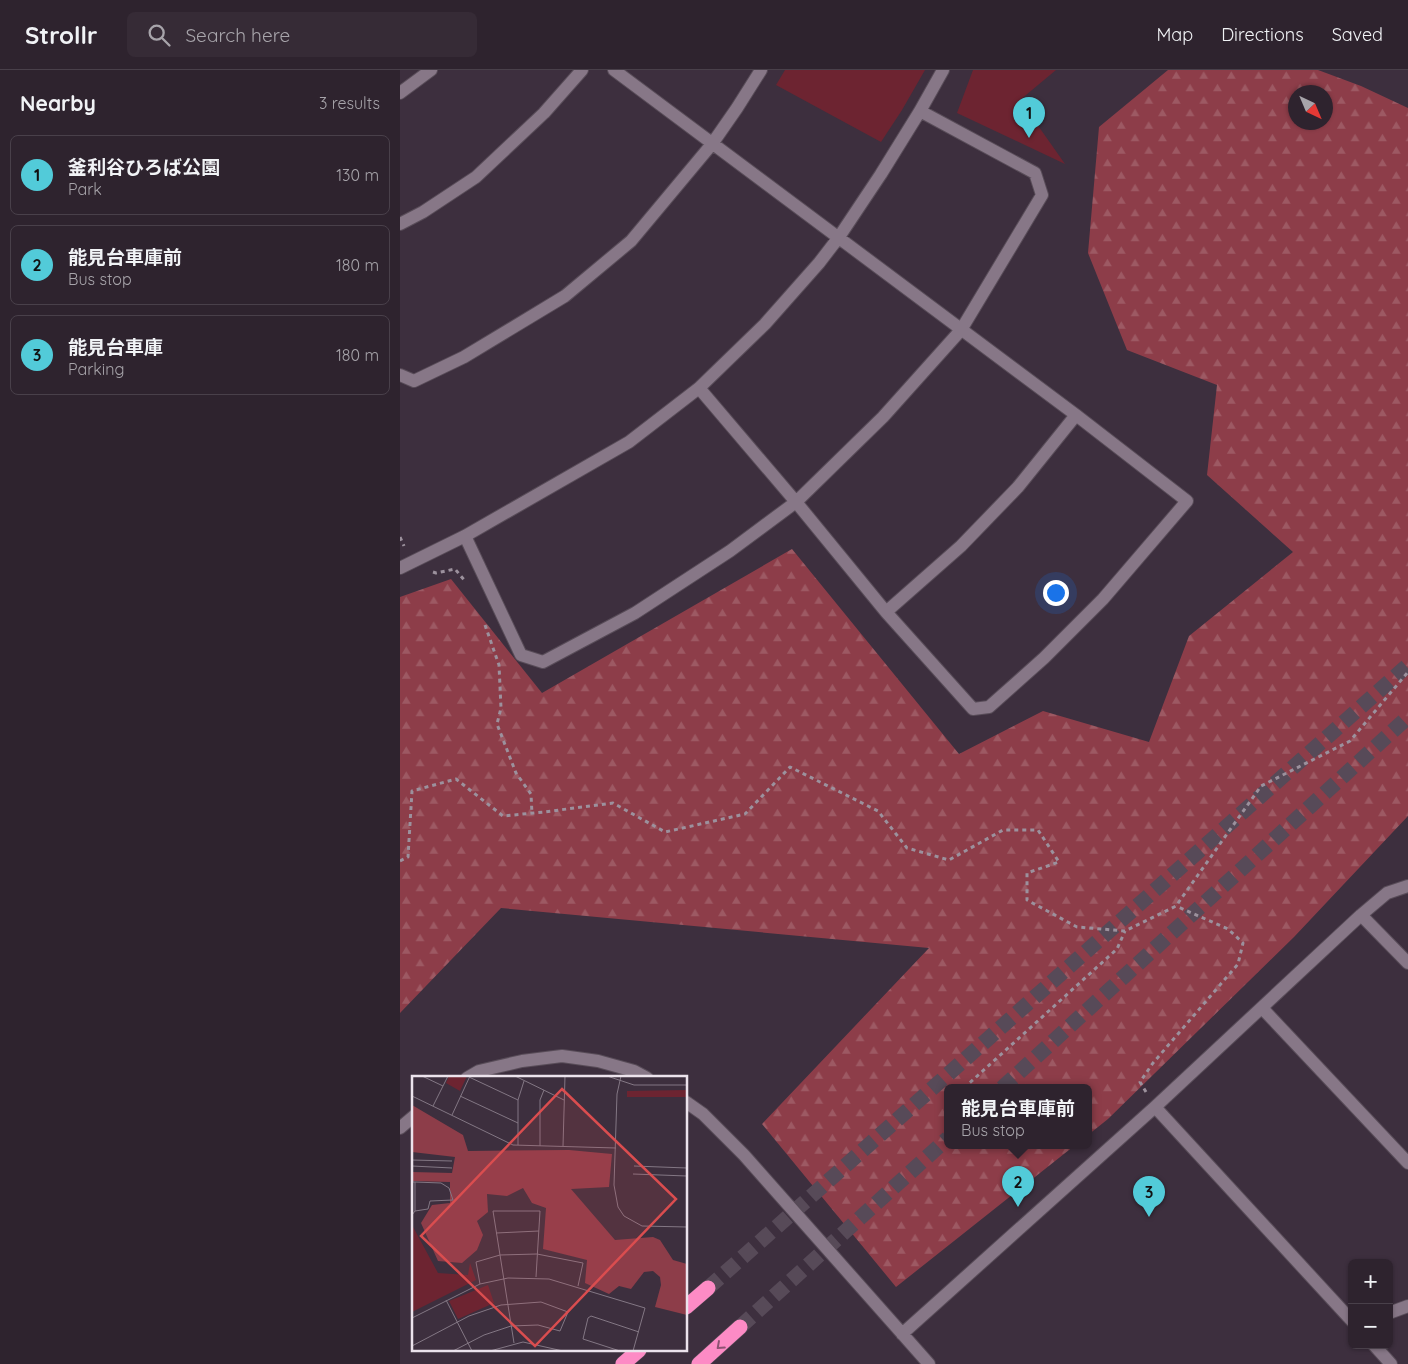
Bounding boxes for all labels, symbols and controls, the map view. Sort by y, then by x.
search box [127,12,477,57]
text: Strollr [25,20,97,50]
icon: search [145,21,173,49]
text: Search here [185,23,290,47]
text: Map [1156,23,1193,46]
text: Directions [1221,23,1304,46]
text: Saved [1332,23,1383,46]
north arrow [1288,85,1333,130]
text: Nearby [20,90,96,116]
text: 3 results [319,93,380,113]
pin: 1 [1013,97,1045,138]
text: 釜利谷ひろば公園 [68,155,220,179]
text: 1 [34,165,40,185]
text: 130 m [336,165,379,185]
text: Park [68,179,102,199]
text: 能見台車庫前 [68,245,182,269]
text: 2 [32,255,42,275]
text: 180 m [336,255,379,275]
text: Bus stop [68,269,132,289]
text: 能見台車庫 [68,335,163,359]
text: 3 [33,345,41,365]
text: 180 m [336,345,379,365]
text: Parking [68,359,125,379]
your location [1043,580,1069,606]
inset map [412,1076,688,1352]
popup [944,1084,1092,1149]
text: 能見台車庫前 [961,1096,1075,1120]
text: Bus stop [961,1120,1025,1140]
pin: 2 [1002,1166,1034,1207]
pin: 3 [1133,1176,1165,1217]
map controls [1348,1259,1393,1349]
button: + [1348,1259,1393,1304]
button: − [1348,1304,1393,1349]
one-way arrow [716,1340,725,1349]

